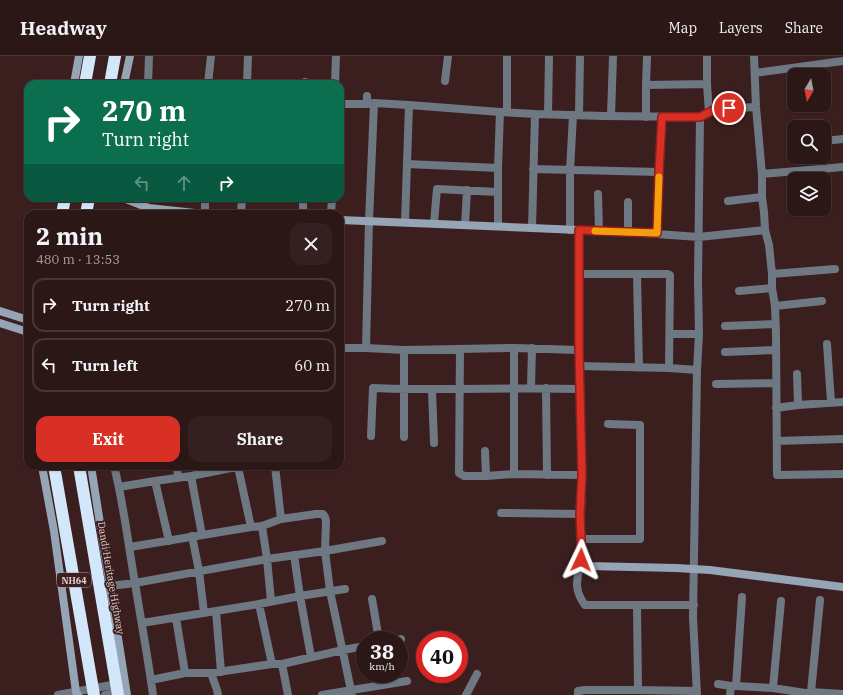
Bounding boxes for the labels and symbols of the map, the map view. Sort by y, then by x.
north arrow [787,68,831,112]
pin [712,91,746,125]
street label: Dandi Heritage Highway [95,521,127,636]
position arrow [560,539,602,581]
road number: NH64 [57,573,91,587]
speed limit sign: 40 [416,631,468,683]

